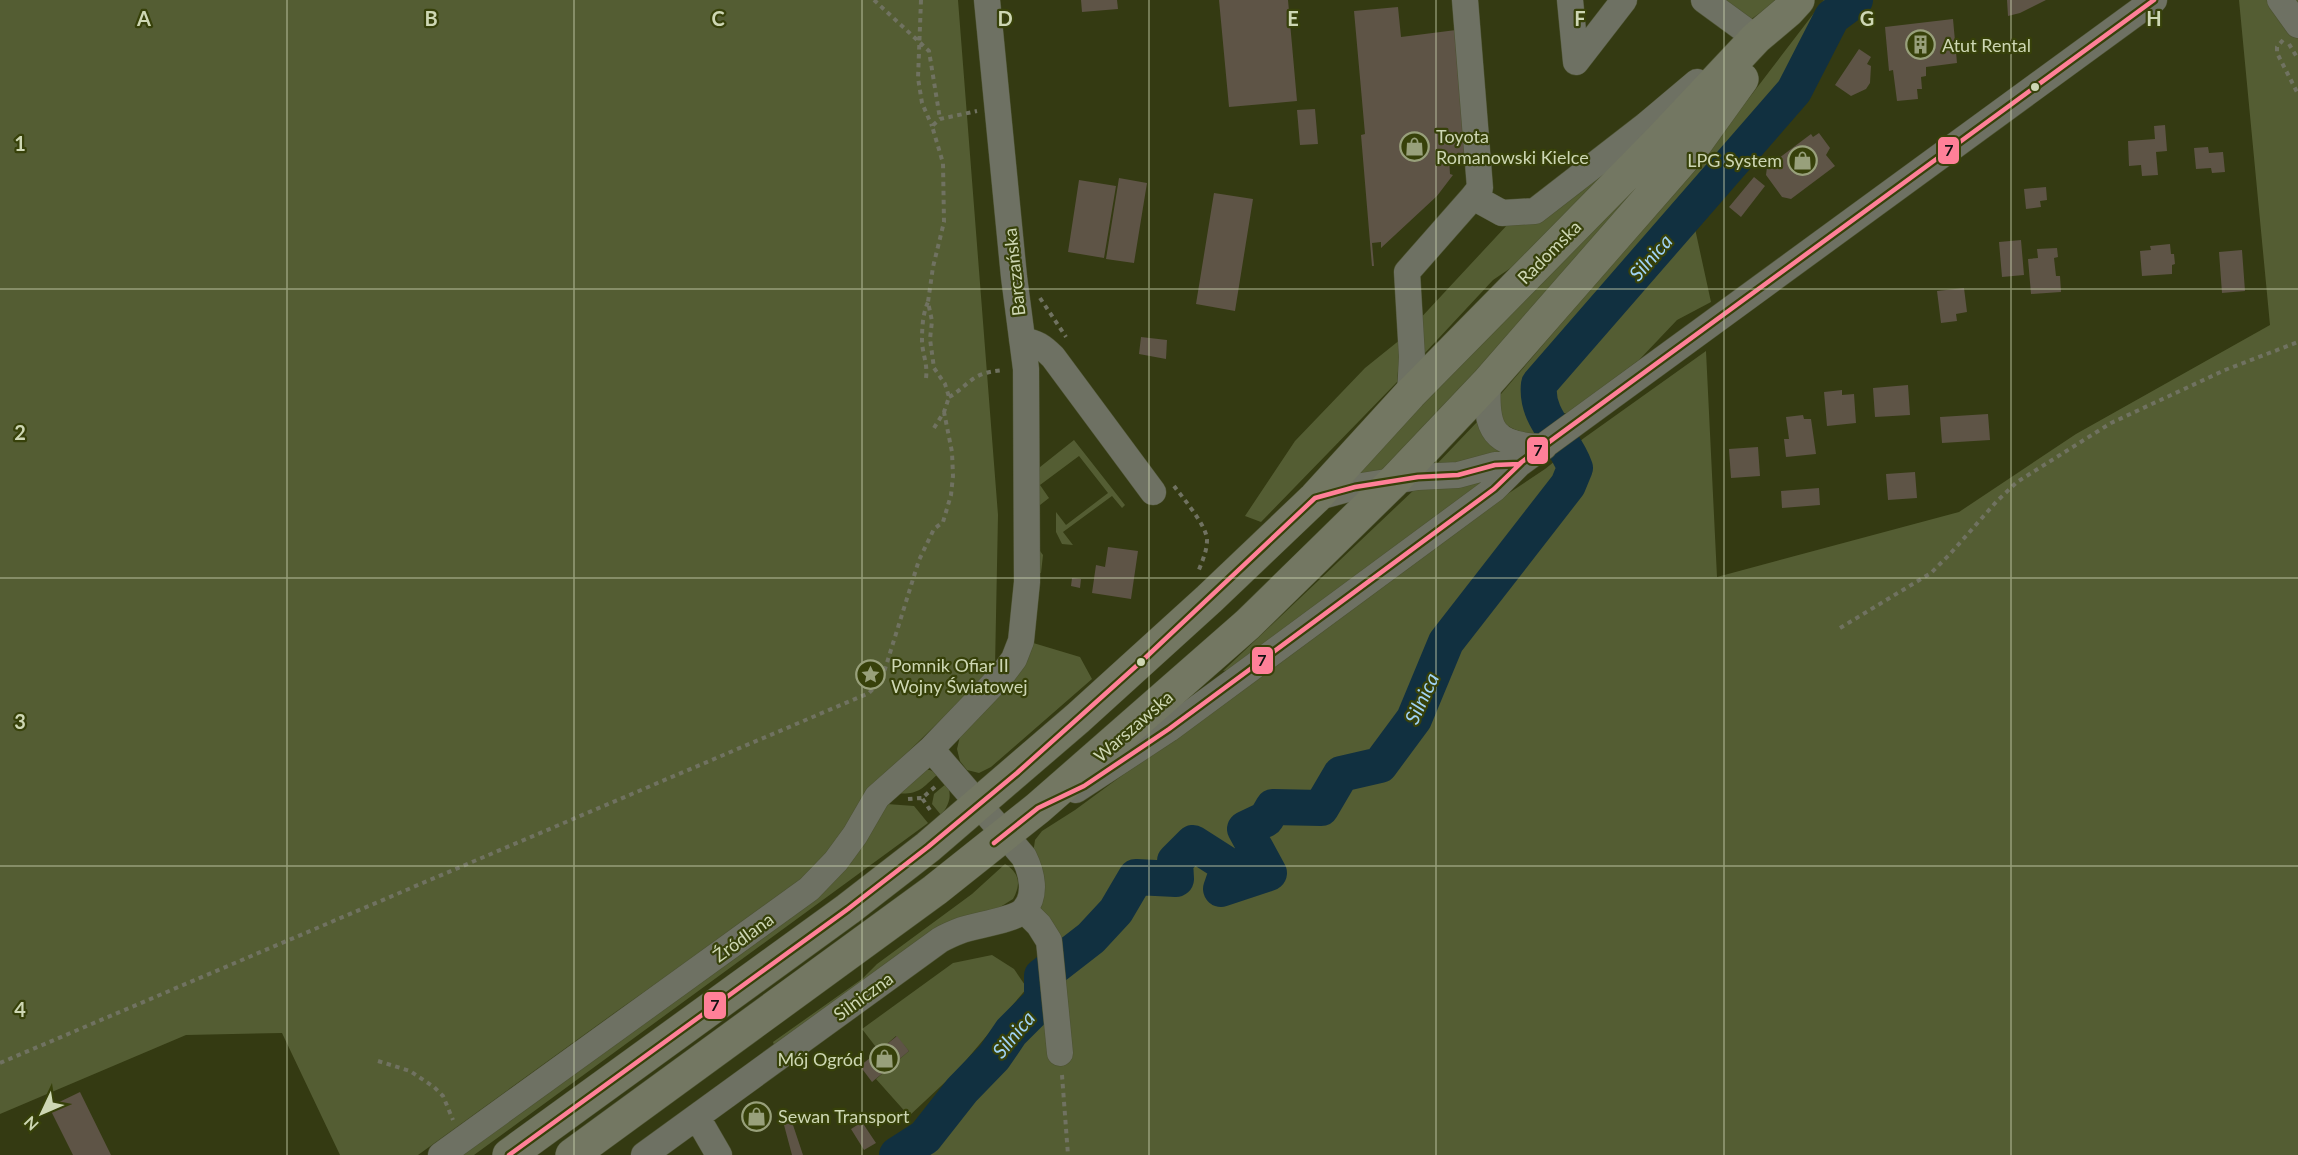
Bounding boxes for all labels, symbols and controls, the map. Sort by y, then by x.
text: A [136,6,151,30]
text: B [424,6,438,30]
text: C [711,6,725,30]
text: D [997,6,1013,30]
text: E [1287,6,1299,30]
text: F [1574,6,1586,30]
text: G [1860,6,1874,30]
text: H [2146,6,2162,30]
building icon: Atut Rental [1905,29,1937,61]
place label: Atut Rental [1942,34,2031,56]
unlabelled marker [2029,81,2041,93]
place label: Toyota Romanowski Kielce [1436,125,1589,168]
shop icon: Toyota Romanowski Kielce [1399,130,1431,162]
text: 1 [14,131,26,155]
line badge: 7 [1937,136,1960,165]
text: 7 [1944,140,1954,159]
shop icon: LPG System [1787,144,1819,176]
place label: LPG System [1687,149,1782,171]
street label: Radomska [1513,216,1585,288]
street label: Barczańska [998,227,1030,317]
water label: Silnica [1623,229,1677,285]
text: 2 [14,420,26,444]
line badge: 7 [1526,436,1549,465]
text: 7 [1533,440,1543,459]
line badge: 7 [1251,646,1274,675]
text: 7 [1257,650,1267,669]
place label: Pomnik Ofiar II Wojny Światowej [891,654,1027,697]
unlabelled marker [1135,656,1147,668]
place icon: Pomnik Ofiar II Wojny Światowej [854,659,886,691]
water label: Silnica [1399,669,1443,727]
street label: Warszawska [1089,686,1177,766]
text: 3 [14,709,26,733]
street label: Źródlana [709,908,777,966]
street label: Silniczna [829,967,897,1025]
line badge: 7 [703,991,727,1020]
text: 7 [710,995,720,1014]
text: 4 [14,997,26,1021]
water label: Silnica [987,1006,1039,1062]
shop icon: Mój Ogród [868,1043,900,1075]
place label: Mój Ogród [777,1048,863,1070]
north arrow [12,1083,72,1143]
shop icon: Sewan Transport [741,1100,773,1132]
place label: Sewan Transport [778,1105,910,1127]
text: N [20,1113,42,1135]

